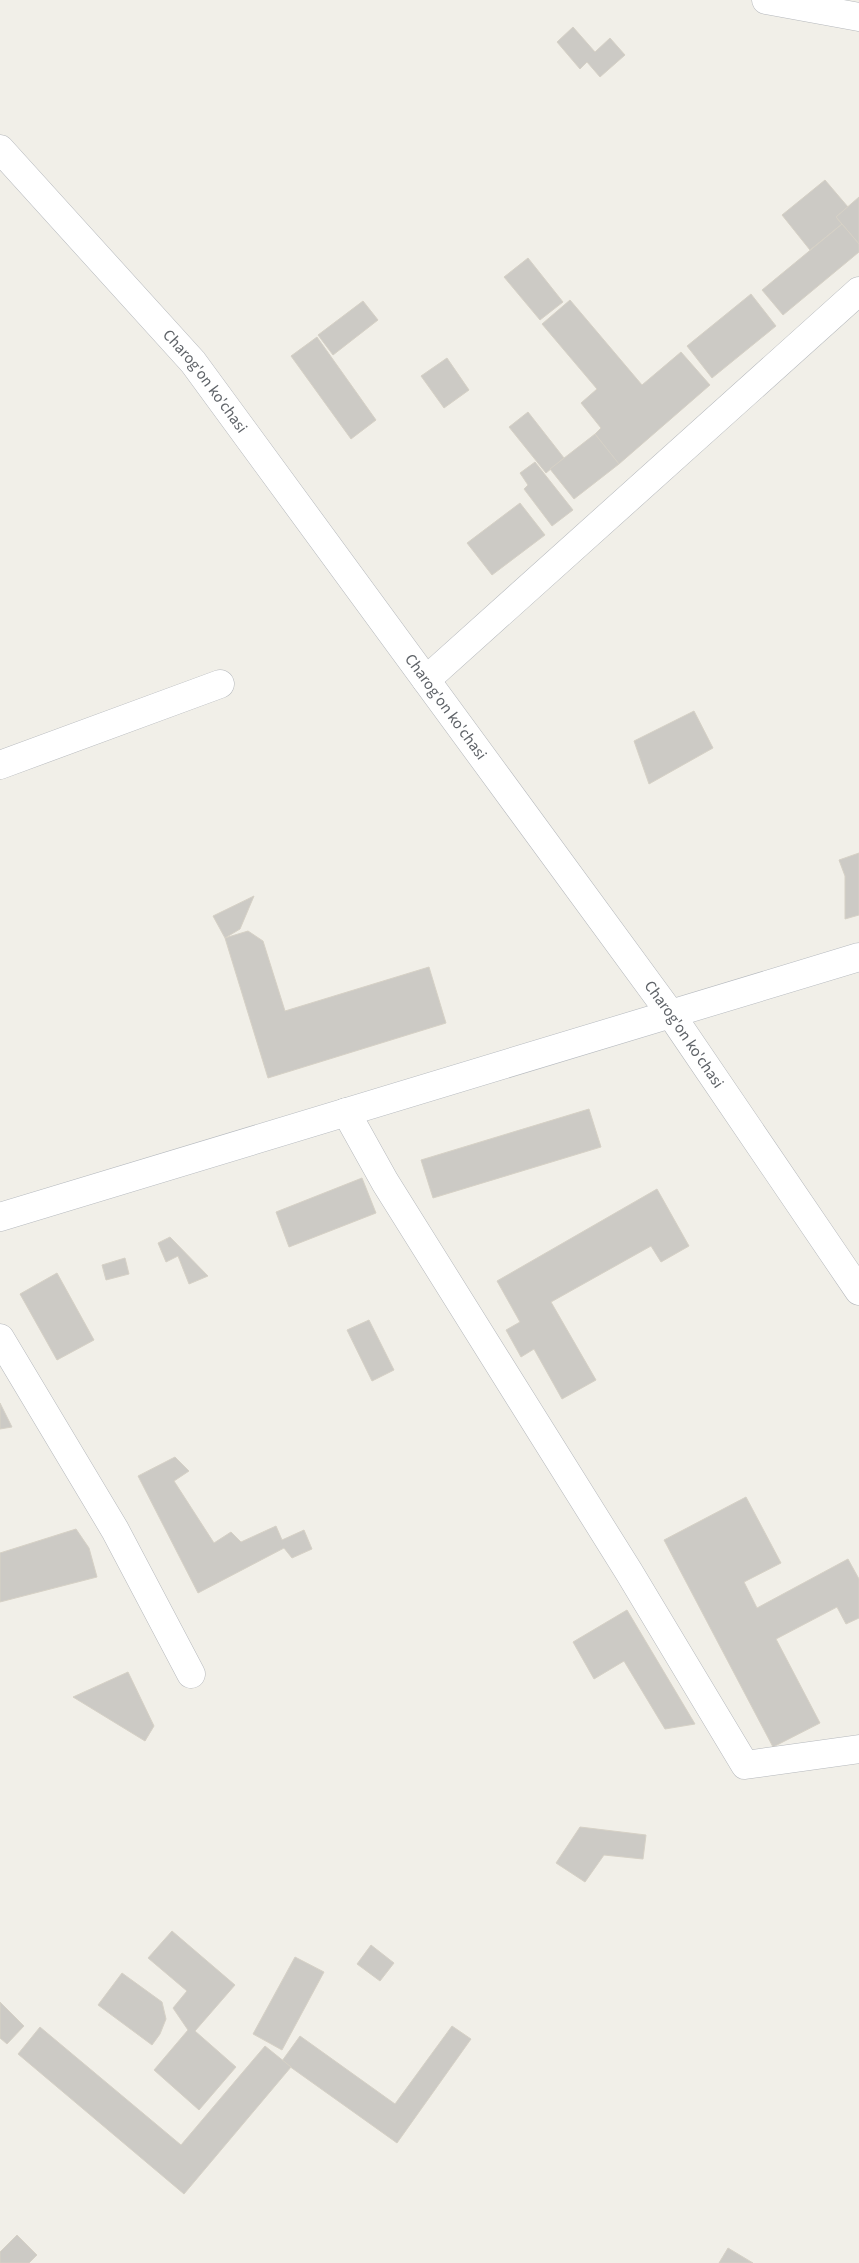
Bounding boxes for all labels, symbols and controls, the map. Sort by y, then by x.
street label: Charog'on ko'chasi [158,324,253,438]
street label: Charog'on ko'chasi [399,649,492,764]
street label: Charog'on ko'chasi [639,976,729,1093]

